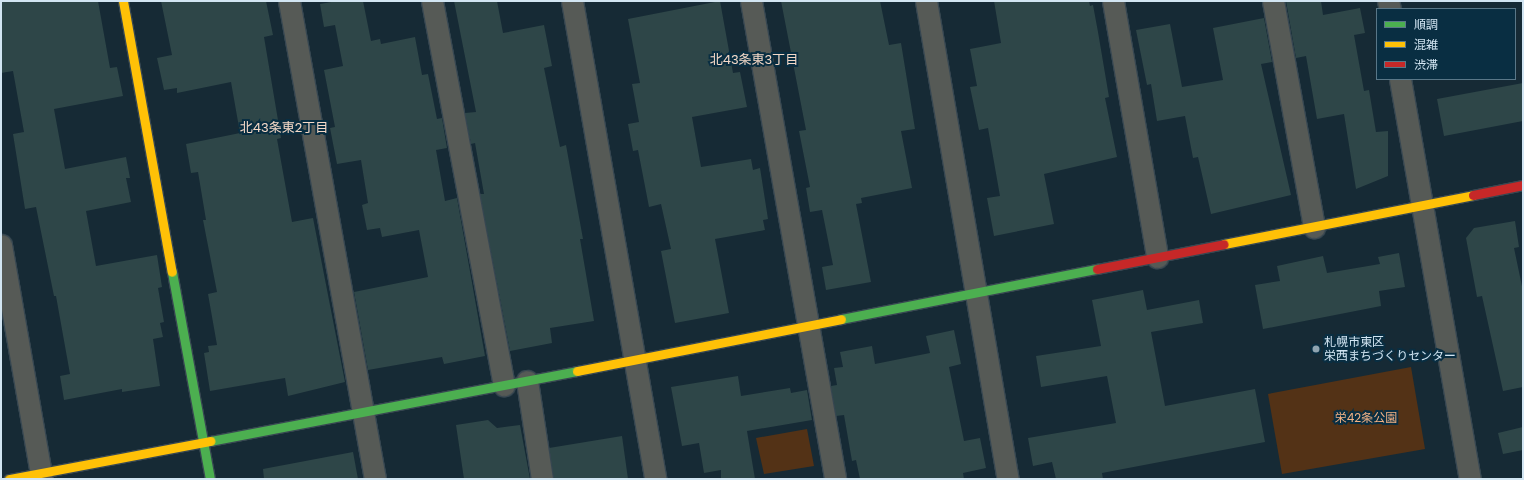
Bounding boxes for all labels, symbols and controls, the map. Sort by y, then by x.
legend [1376,8,1516,80]
text: 順調 [1414,16,1438,33]
text: 混雑 [1414,36,1438,53]
district label: 北43条東3丁目 [710,52,798,68]
text: 渋滞 [1414,56,1438,73]
district label: 北43条東2丁目 [240,120,328,136]
place label: 札幌市東区 栄西まちづくりセンター [1324,335,1456,363]
marker: 札幌市東区 栄西まちづくりセンター [1311,344,1321,354]
park label: 栄42条公園 [1335,411,1397,425]

